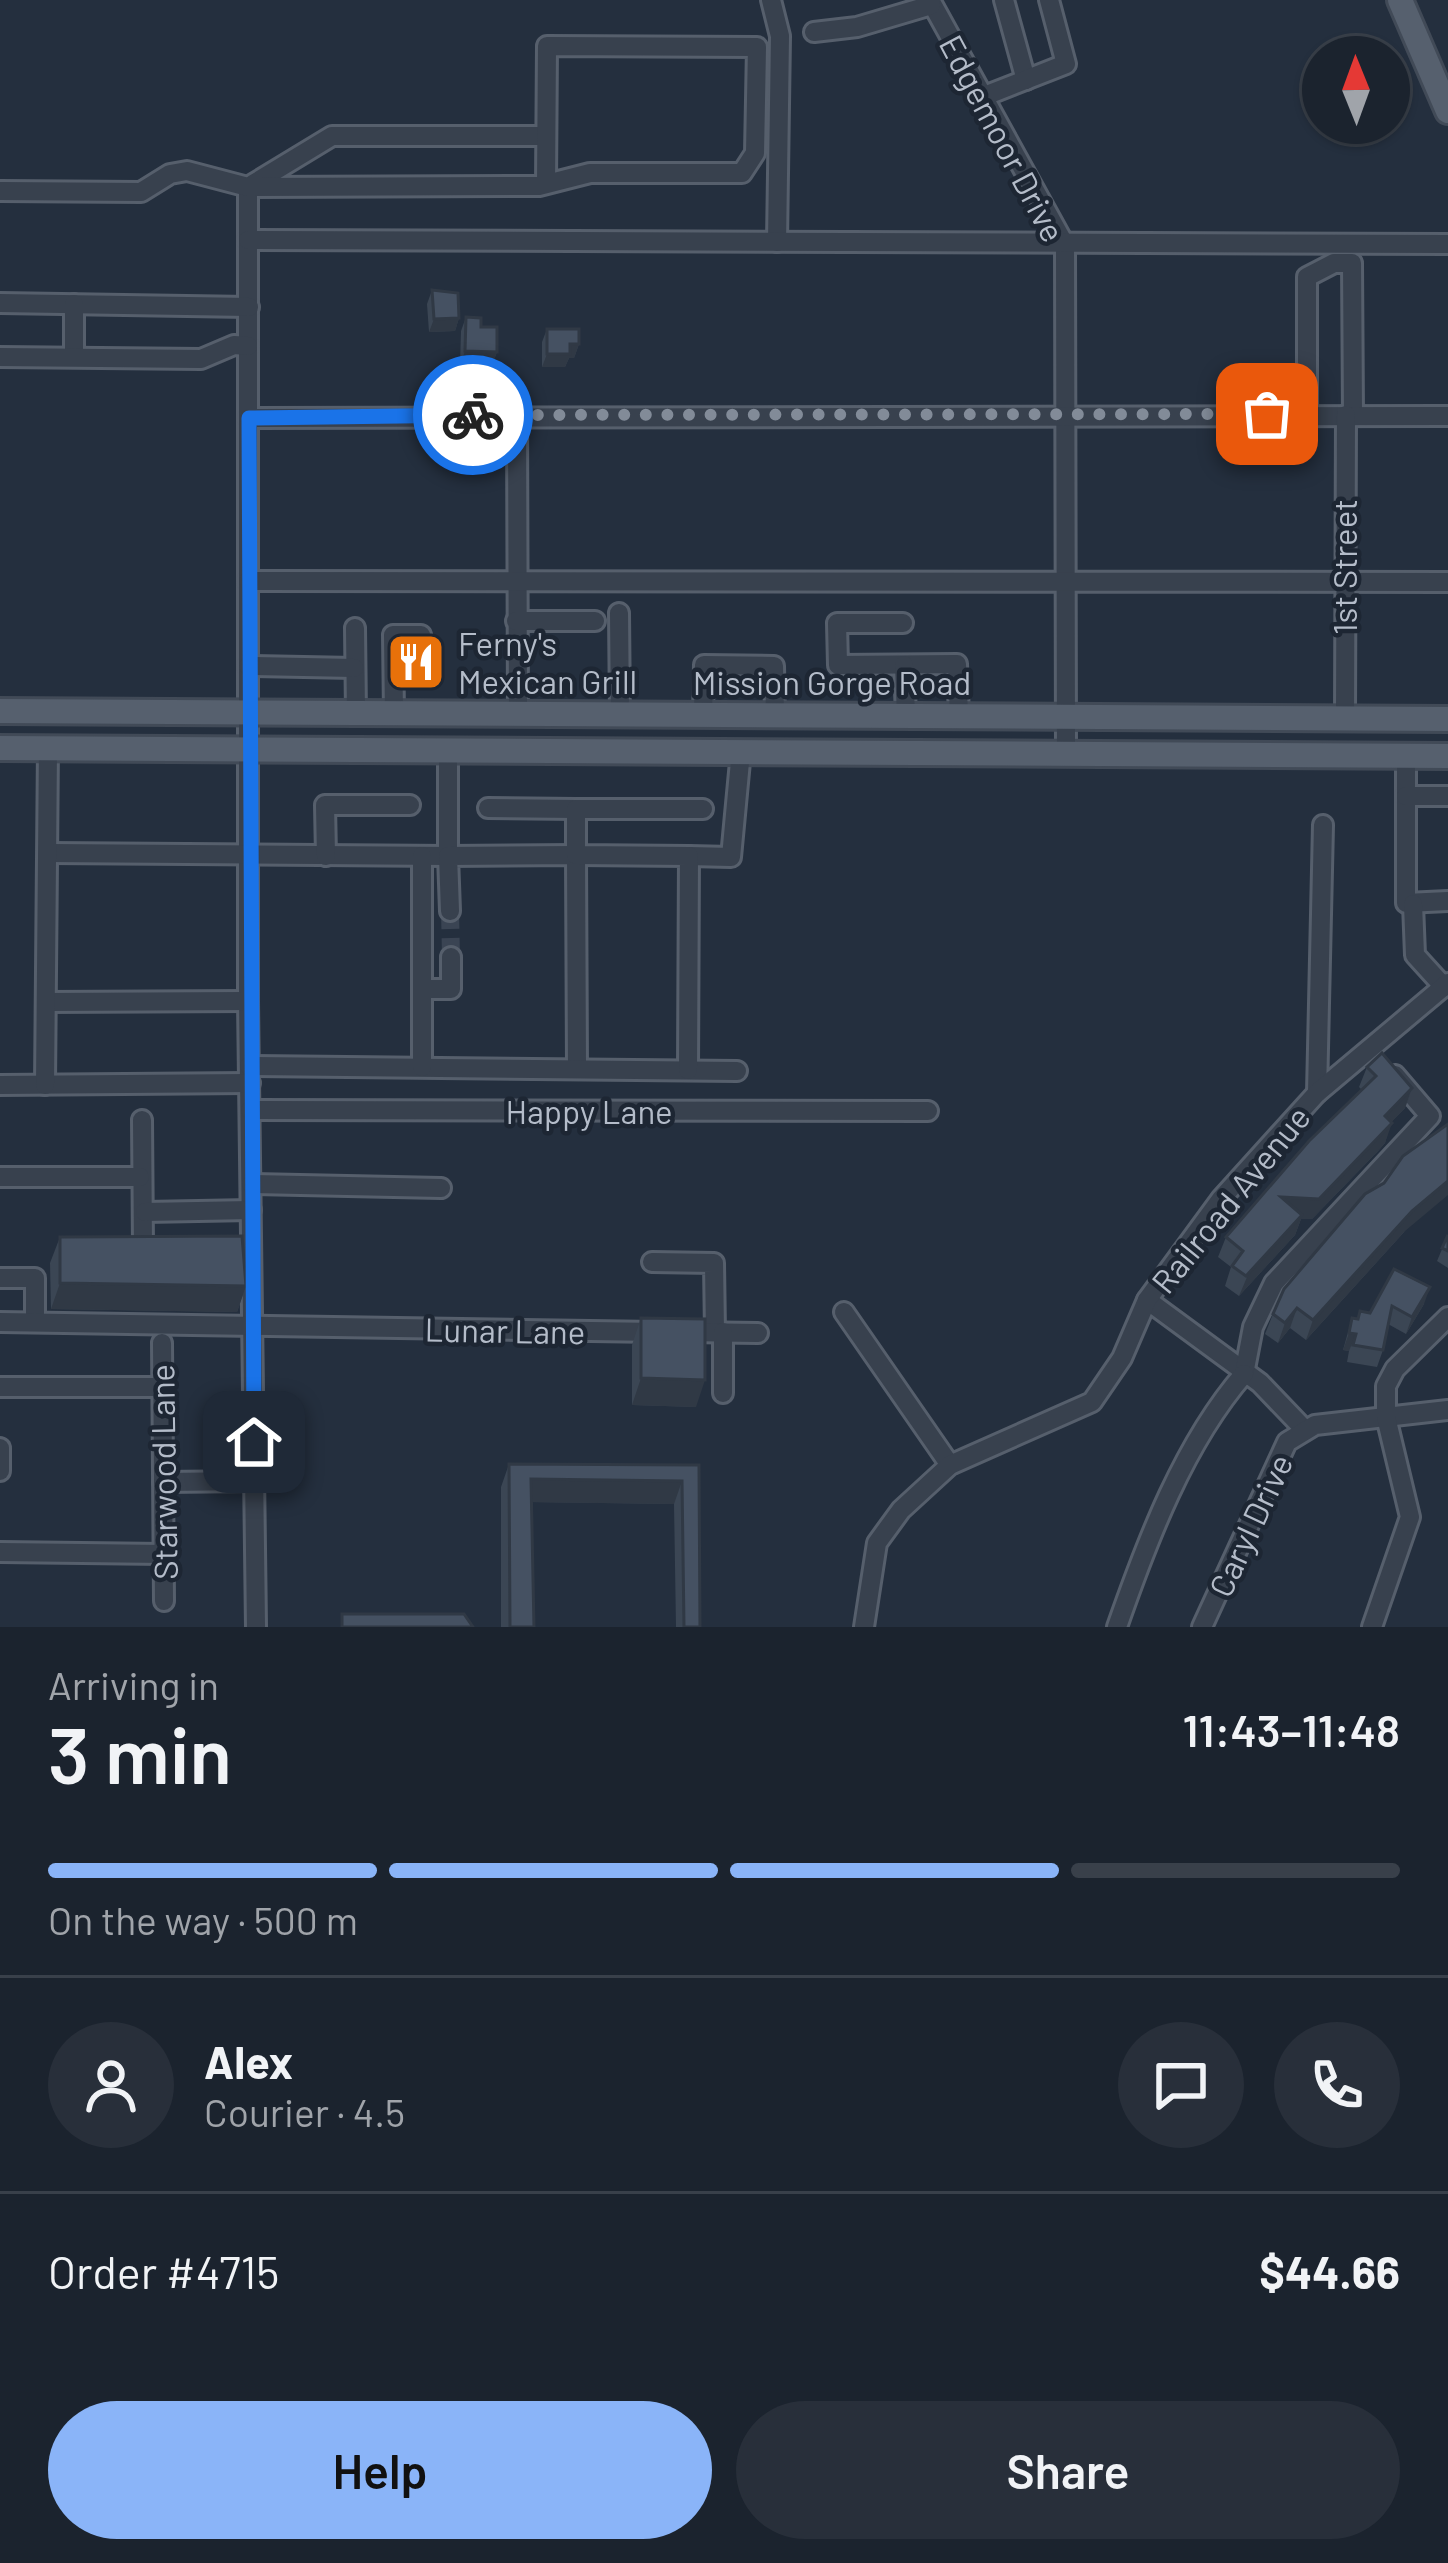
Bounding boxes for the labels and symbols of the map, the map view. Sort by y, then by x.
street label: Edgemoor Drive [932,28,1074,248]
north arrow [1302,36,1410,144]
courier [413,355,533,475]
pin [1216,363,1318,465]
street label: 1st Street [1324,499,1364,635]
place label: Ferny's Mexican Grill [458,623,637,701]
restaurant icon: Ferny's Mexican Grill [385,631,447,693]
street label: Mission Gorge Road [693,662,971,702]
street label: Happy Lane [505,1091,673,1131]
street label: Railroad Avenue [1142,1097,1318,1301]
street label: Lunar Lane [424,1309,586,1351]
street label: Starwood Lane [141,1364,185,1580]
pin [203,1391,305,1493]
street label: Caryl Drive [1200,1447,1300,1603]

